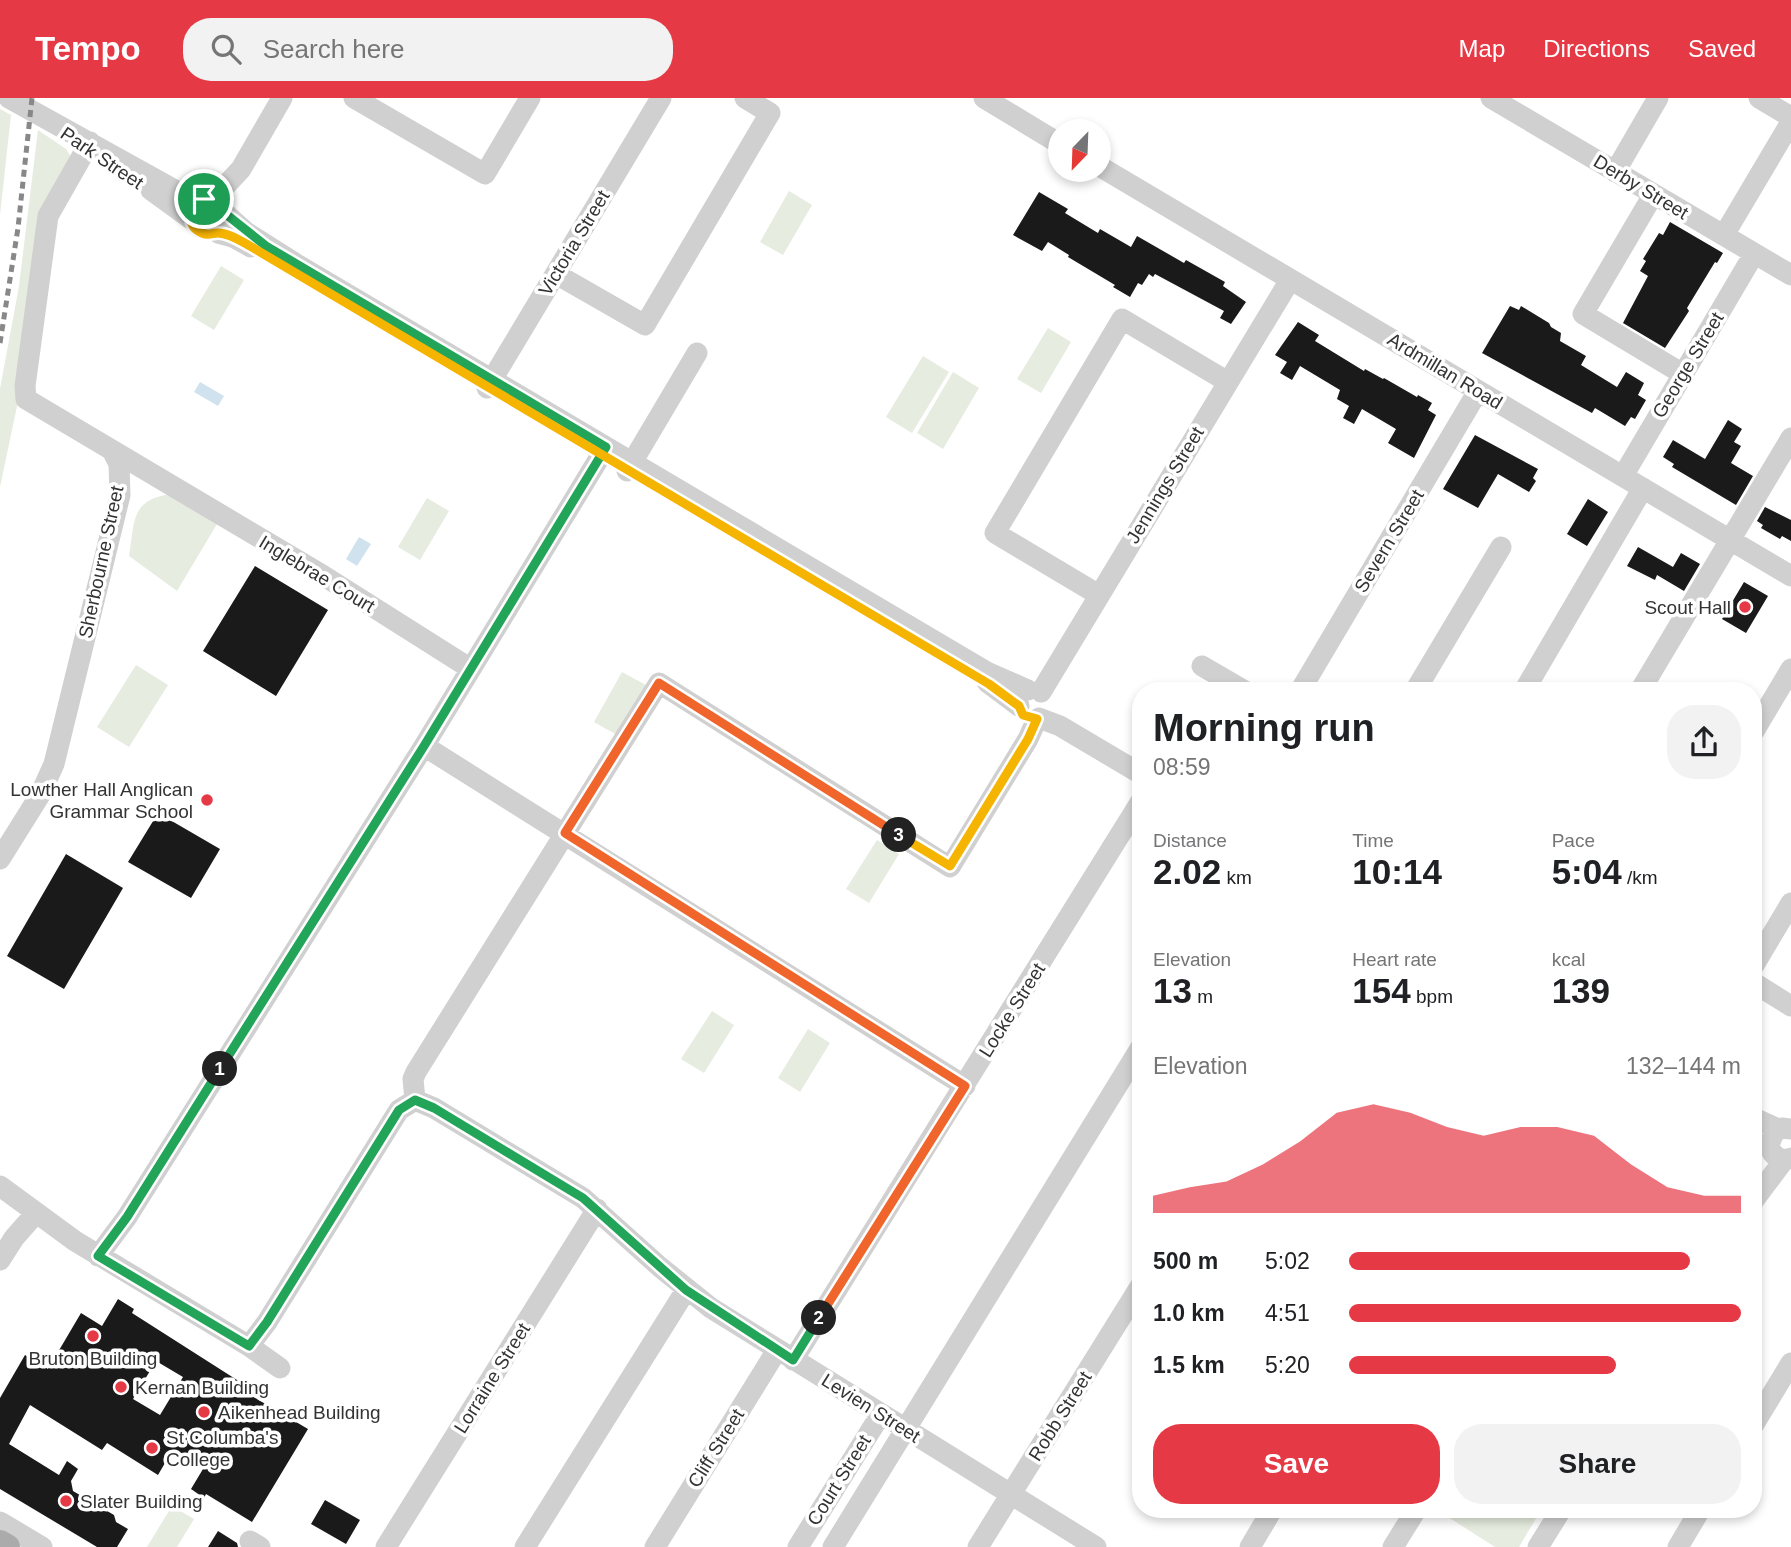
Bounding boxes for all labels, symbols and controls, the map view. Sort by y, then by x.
search box [183,18,673,81]
text: Tempo [35,30,141,67]
icon: search [207,30,245,68]
text: Search here [263,34,404,64]
text: Map [1459,35,1505,62]
text: Directions [1543,35,1650,62]
text: Saved [1688,35,1756,62]
north arrow [1048,119,1111,182]
map controls [1048,119,1111,182]
street label: Park Street [57,123,148,194]
street label: Derby Street [1590,151,1693,224]
pin [174,169,234,229]
icon: arrive [185,180,223,218]
street label: Victoria Street [534,186,614,299]
street label: George Street [1648,308,1728,422]
street label: Ardmillan Road [1384,329,1506,413]
street label: Jennings Street [1122,422,1208,547]
street label: Sherbourne Street [75,483,128,640]
street label: Severn Street [1350,485,1428,596]
street label: Inglebrae Court [255,531,379,617]
place label: Scout Hall [1644,597,1731,618]
marker: Scout Hall [1737,599,1753,615]
button: share [1667,705,1741,779]
text: Morning run [1153,707,1375,749]
text: 08:59 [1153,754,1211,780]
place label: Lowther Hall Anglican Grammar School [10,779,193,822]
marker: Lowther Hall Anglican Grammar School [199,792,215,808]
pin: 3 [881,818,916,852]
text: 3 [893,824,904,845]
text: Distance [1153,830,1227,851]
text: Time [1352,830,1394,851]
text: Pace [1552,830,1595,851]
text: 2.02 [1153,852,1221,891]
text: 10:14 [1352,852,1442,891]
text: 5:04 [1552,852,1622,891]
text: km [1221,867,1252,888]
text: /km [1622,867,1658,888]
text: Elevation [1153,949,1231,970]
text: Heart rate [1352,949,1437,970]
text: kcal [1552,949,1585,970]
street label: Locke Street [975,959,1050,1061]
text: 13 [1153,971,1192,1010]
text: 154 [1352,971,1411,1010]
text: 139 [1552,971,1610,1010]
text: m [1192,986,1213,1007]
text: bpm [1411,986,1453,1007]
pin: 1 [202,1052,238,1086]
text: Elevation [1153,1053,1248,1079]
text: 132–144 m [1626,1053,1741,1079]
text: 1 [214,1058,225,1079]
text: 500 m [1153,1248,1218,1274]
text: 5:02 [1265,1248,1310,1274]
pin: 2 [802,1300,836,1336]
text: 1.0 km [1153,1300,1225,1326]
text: 4:51 [1265,1300,1310,1326]
text: 2 [813,1307,824,1328]
street label: Lorraine Street [450,1319,535,1437]
marker: Bruton Building [85,1328,101,1344]
place label: Bruton Building [29,1348,157,1369]
text: 1.5 km [1153,1352,1225,1378]
text: 5:20 [1265,1352,1310,1378]
street label: Robb Street [1024,1367,1096,1465]
street label: Levien Street [818,1369,925,1447]
place label: Kernan Building [135,1377,269,1398]
marker: Kernan Building [113,1379,129,1395]
place label: Aikenhead Building [218,1402,381,1423]
marker: Aikenhead Building [196,1404,212,1420]
street label: Cliff Street [684,1404,749,1491]
button: Save [1153,1424,1440,1504]
button: Share [1454,1424,1741,1504]
place label: St Columba's College [166,1427,278,1470]
street label: Court Street [803,1430,875,1529]
marker: St Columba's College [144,1440,160,1456]
place label: Slater Building [80,1491,203,1512]
marker: Slater Building [58,1493,74,1509]

